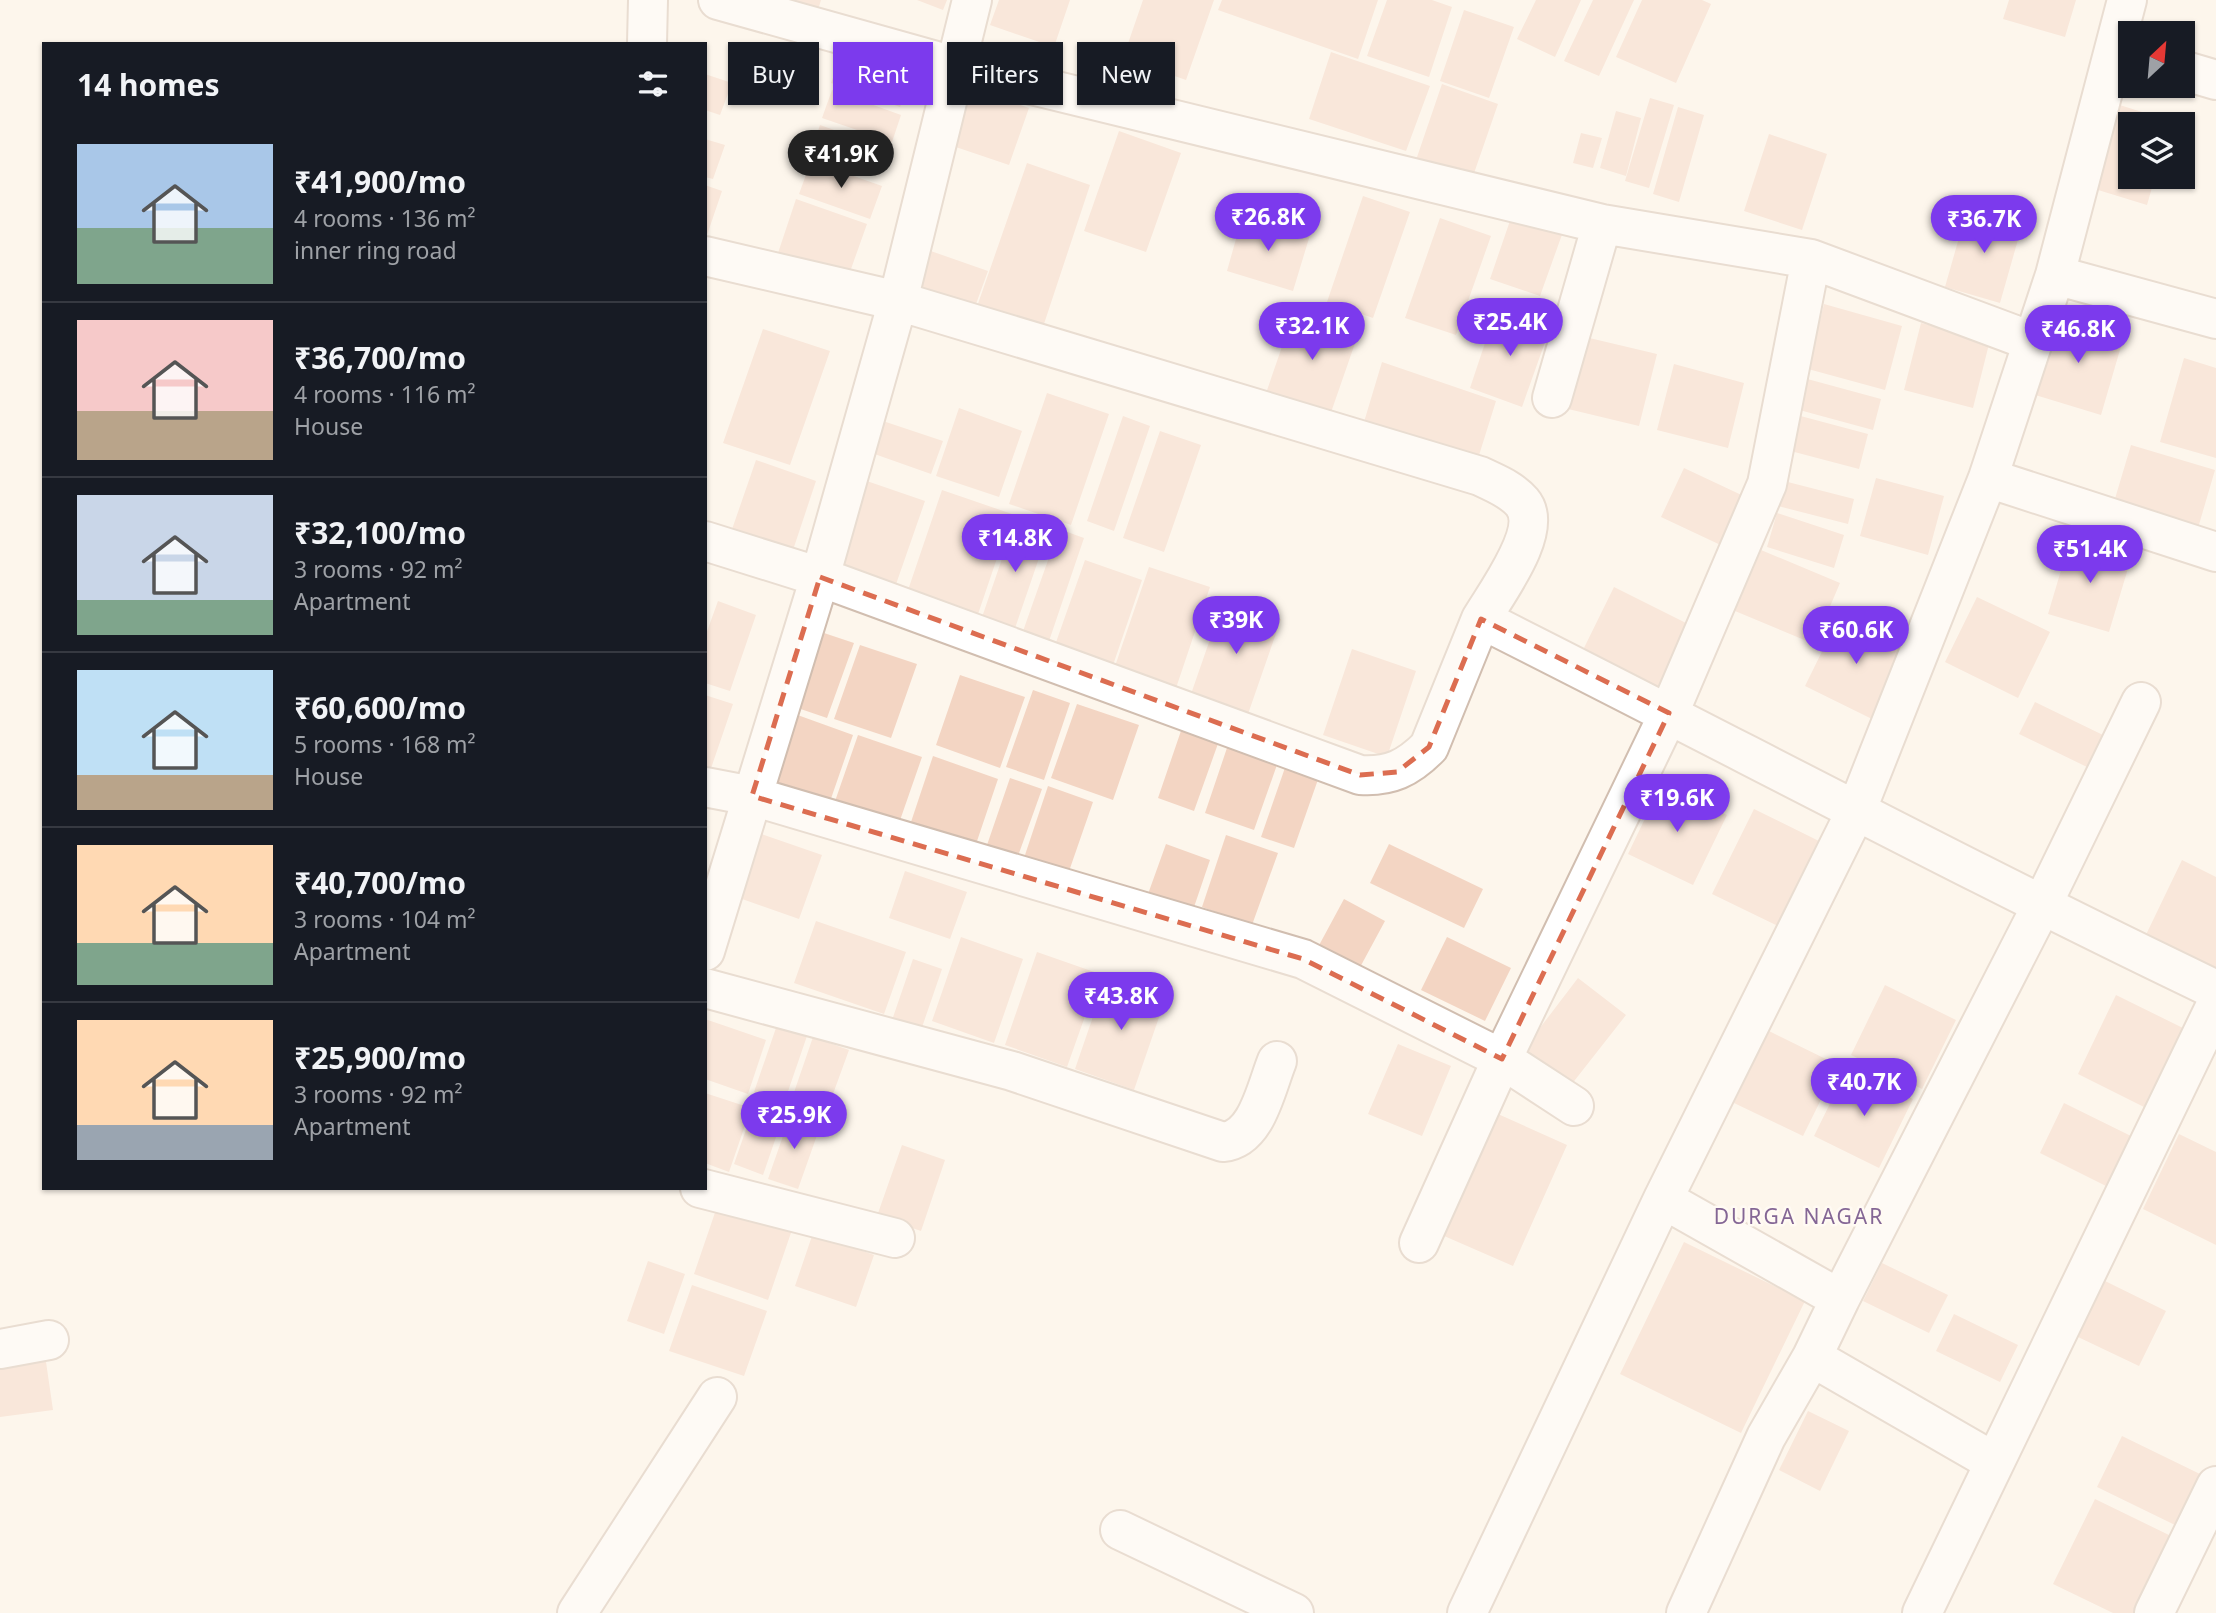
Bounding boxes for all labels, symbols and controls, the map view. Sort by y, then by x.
north arrow [2118,21,2194,98]
map controls [2118,21,2195,189]
chip: Buy [728,42,819,105]
chip: Rent [833,42,933,105]
chip: Filters [947,42,1063,105]
chip: New [1077,42,1175,105]
text: 14 homes [77,64,220,105]
icon: filters [634,65,672,103]
button: layers [2118,112,2195,189]
pin: ₹41.9K [784,130,898,190]
text: ₹41.9K [804,137,878,169]
text: ₹41,900/mo [294,161,466,202]
icon: home [133,172,217,256]
pin: ₹26.8K [1211,194,1325,253]
pin: ₹36.7K [1927,196,2041,255]
text: ₹26.8K [1231,200,1305,232]
text: 4 rooms · 136 m² [294,202,476,234]
text: ₹36.7K [1947,202,2021,234]
text: inner ring road [294,234,457,266]
pin: ₹25.4K [1453,298,1567,358]
pin: ₹32.1K [1255,302,1369,362]
text: ₹25.4K [1473,305,1547,337]
pin: ₹46.8K [2021,306,2135,365]
text: ₹32.1K [1275,309,1349,341]
text: ₹46.8K [2041,312,2115,344]
text: ₹36,700/mo [294,337,466,378]
icon: home [133,348,217,432]
text: 4 rooms · 116 m² [294,378,476,410]
text: House [294,410,363,442]
text: ₹32,100/mo [294,512,466,553]
pin: ₹14.8K [958,514,1072,574]
text: ₹14.8K [978,521,1052,553]
icon: home [133,523,217,607]
pin: ₹51.4K [2033,526,2147,585]
text: ₹51.4K [2053,532,2127,564]
text: 3 rooms · 92 m² [294,553,463,585]
text: Apartment [294,585,411,617]
pin: ₹39K [1195,596,1277,656]
text: ₹39K [1209,603,1263,635]
pin: ₹60.6K [1799,606,1913,666]
text: ₹60.6K [1819,613,1893,645]
text: ₹60,600/mo [294,687,466,728]
icon: home [133,698,217,782]
text: 5 rooms · 168 m² [294,728,476,760]
text: House [294,760,363,792]
pin: ₹19.6K [1620,774,1734,834]
text: ₹19.6K [1640,781,1714,813]
text: ₹40,700/mo [294,862,466,903]
icon: home [133,873,217,957]
text: 3 rooms · 104 m² [294,903,476,935]
text: Apartment [294,935,411,967]
pin: ₹43.8K [1064,972,1178,1032]
text: ₹43.8K [1084,979,1158,1011]
text: ₹25,900/mo [294,1037,466,1078]
icon: home [133,1048,217,1132]
pin: ₹40.7K [1807,1058,1921,1118]
text: ₹40.7K [1827,1065,1901,1097]
text: 3 rooms · 92 m² [294,1078,463,1110]
pin: ₹25.9K [737,1092,851,1151]
text: ₹25.9K [757,1098,831,1130]
text: Apartment [294,1110,411,1142]
district label: DURGA NAGAR [1714,1202,1884,1230]

